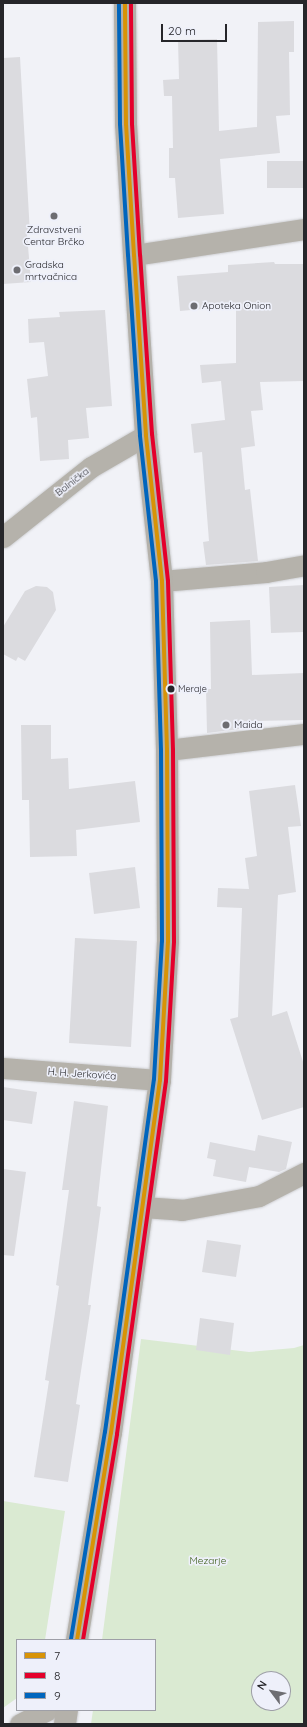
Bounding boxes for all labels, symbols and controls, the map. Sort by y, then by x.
scale bar [163,16,229,42]
text: 20 m [168,23,196,38]
marker: Zdravstveni Centar Brčko [48,210,60,222]
place label: Zdravstveni Centar Brčko [24,223,84,246]
place label: Gradska mrtvačnica [25,258,77,282]
marker: Gradska mrtvačnica [12,265,22,275]
place label: Apoteka Onion [202,300,271,312]
marker: Apoteka Onion [189,301,199,311]
street label: Bolnička [53,465,91,499]
marker: Meraje [166,684,176,694]
place label: Meraje [178,684,207,694]
place label: Maida [234,719,263,731]
marker: Maida [221,720,231,730]
street label: H. H. Jerkovića [47,1066,117,1082]
park label: Mezarje [190,1555,226,1567]
legend [16,1639,156,1711]
text: 7 [54,1648,60,1663]
text: 8 [54,1668,60,1683]
north arrow [251,1671,291,1711]
text: N [254,1678,270,1692]
text: 9 [54,1688,61,1703]

